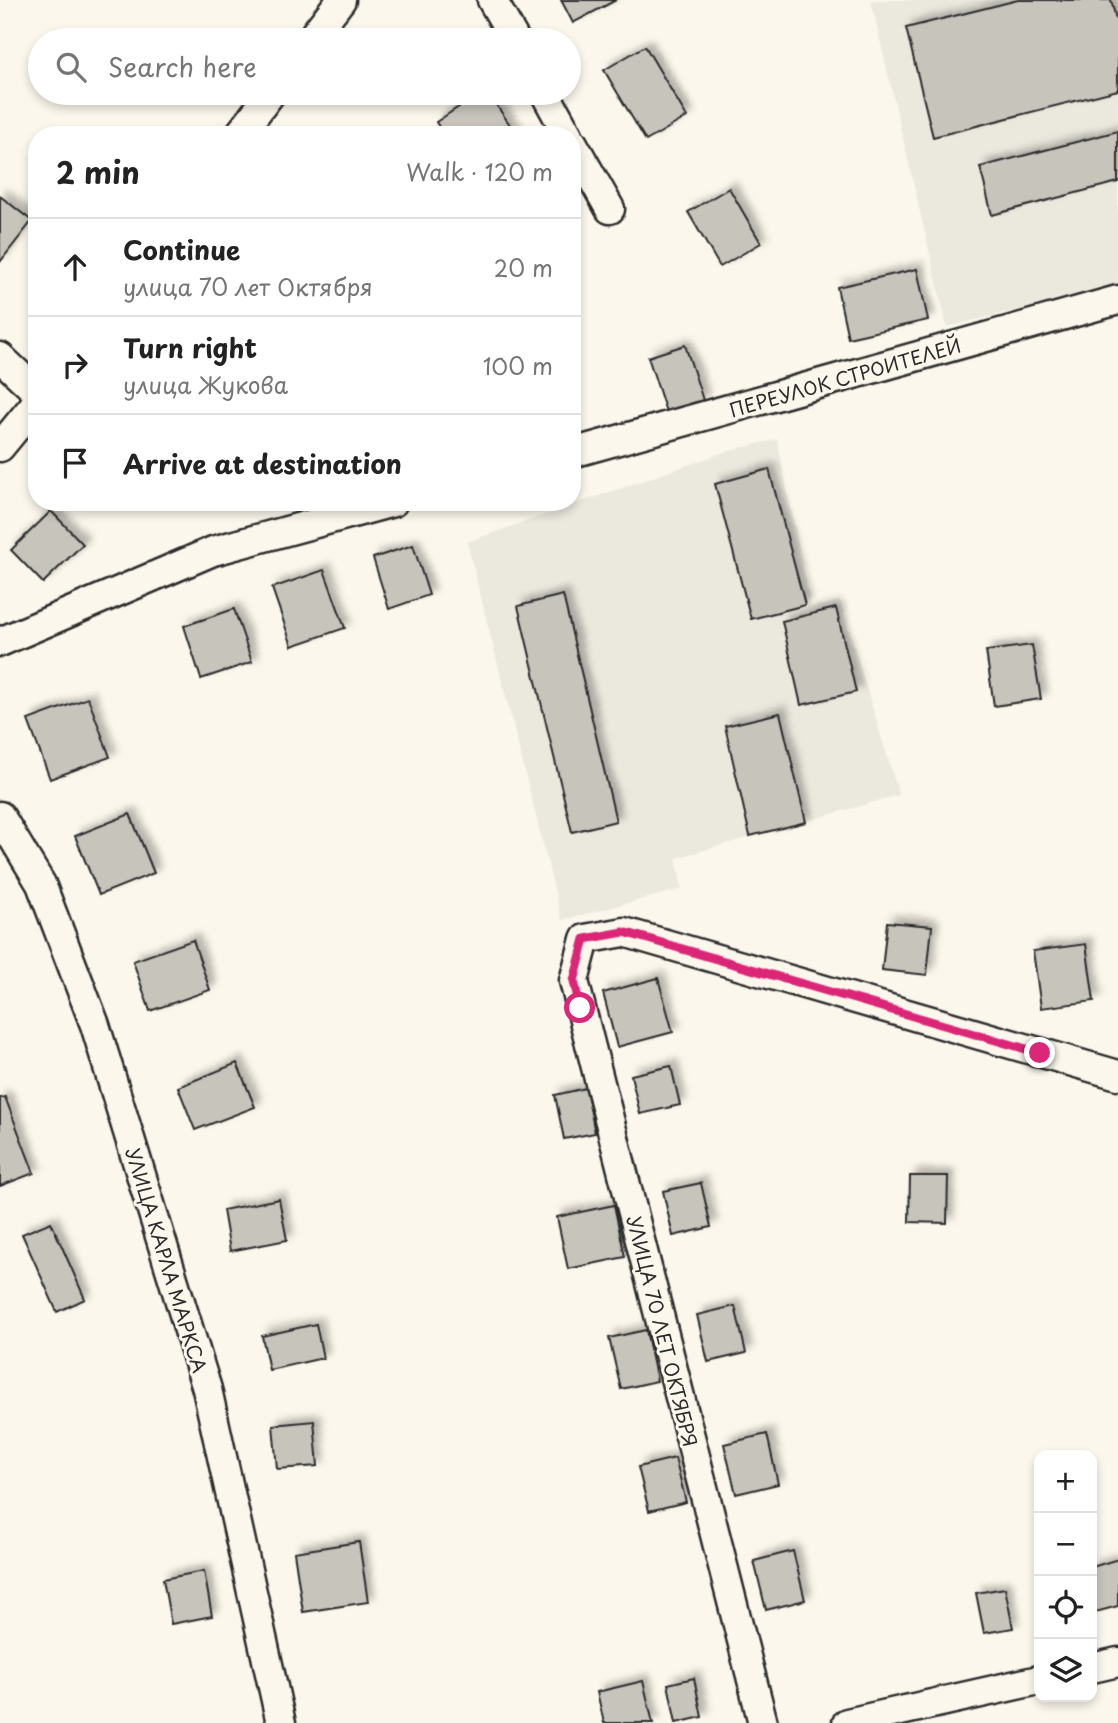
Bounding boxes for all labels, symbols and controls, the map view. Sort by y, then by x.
search box [28,28,581,105]
text: Search here [108,47,257,86]
icon: search [52,48,90,86]
text: 2 min [56,149,140,194]
text: Walk · 120 m [406,154,553,189]
text: Continue [123,230,240,269]
icon: ahead [56,248,94,286]
text: 20 m [494,250,553,285]
text: улица 70 лет Октября [123,269,373,304]
text: Turn right [123,328,257,367]
street label: ПЕРЕУЛОК СТРОИТЕЛЕЙ [726,331,964,423]
icon: right [56,346,94,384]
text: 100 m [483,348,553,383]
text: улица Жукова [123,367,288,402]
icon: arrive [56,444,94,482]
text: Arrive at destination [123,444,402,483]
route start [564,992,595,1023]
route end [1024,1037,1055,1068]
street label: УЛИЦА КАРЛА МАРКСА [119,1144,215,1376]
street label: УЛИЦА 70 ЛЕТ ОКТЯБРЯ [621,1213,705,1449]
map controls [1034,1450,1097,1702]
button: + [1034,1450,1097,1513]
button: − [1034,1513,1097,1576]
button: locate [1034,1576,1097,1639]
button: layers [1034,1639,1097,1702]

